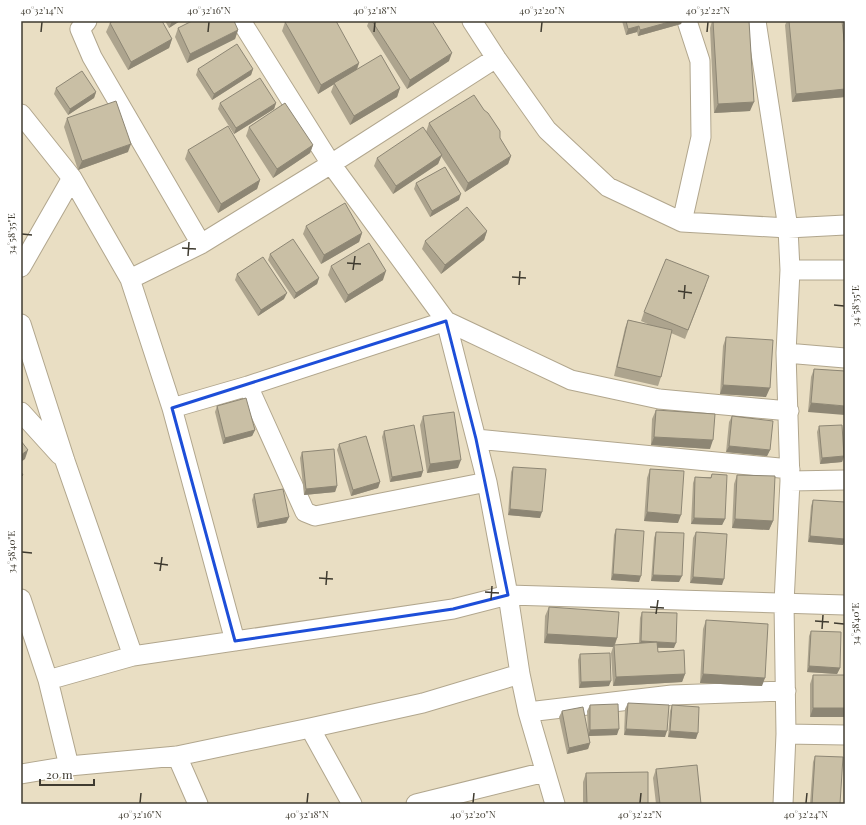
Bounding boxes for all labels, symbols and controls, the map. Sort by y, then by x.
text: 40°32'14"N [20,3,64,17]
text: 40°32'16"N [187,3,231,17]
text: 40°32'18"N [353,3,397,17]
text: 40°32'20"N [519,3,565,17]
text: 40°32'22"N [686,3,730,17]
text: 34°58'35"E [4,213,18,255]
text: 34°58'35"E [848,285,862,327]
text: 34°58'40"E [4,531,18,573]
text: 34°58'40"E [848,603,862,645]
scale bar [40,761,94,787]
text: 20 m [46,766,73,782]
text: 40°32'16"N [118,807,162,821]
text: 40°32'18"N [285,807,329,821]
text: 40°32'20"N [450,807,496,821]
text: 40°32'22"N [618,807,662,821]
text: 40°32'24"N [784,807,828,821]

